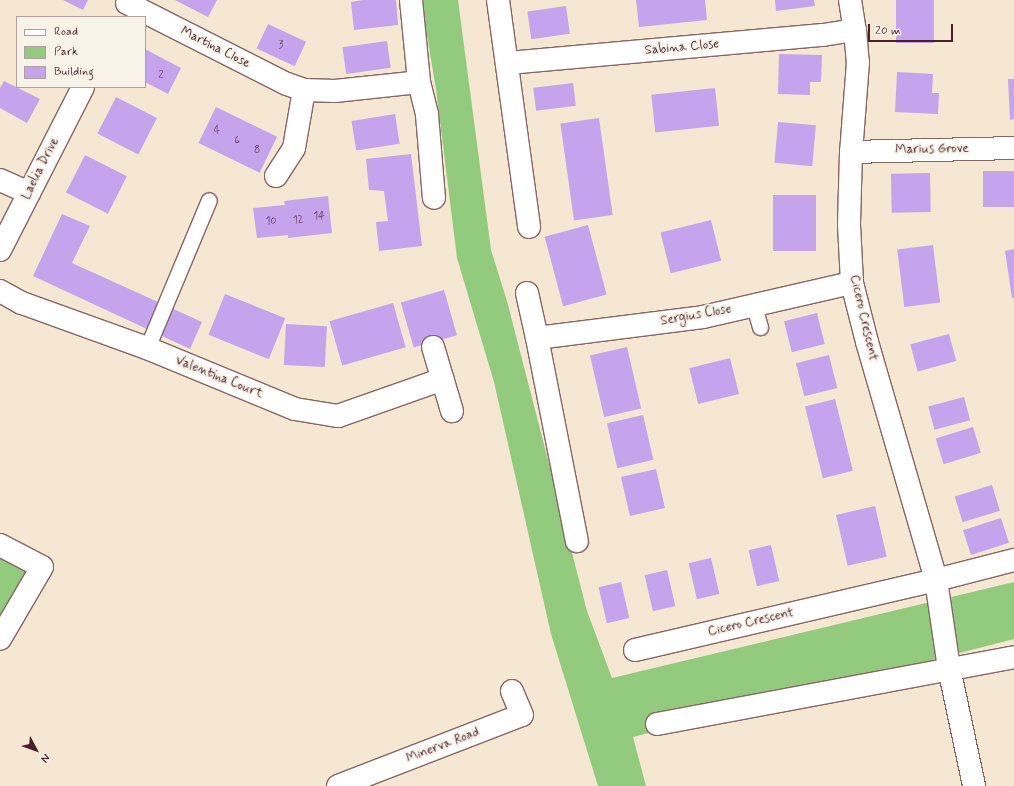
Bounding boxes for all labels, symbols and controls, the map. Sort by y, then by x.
legend [16,16,146,88]
scale bar [870,16,955,42]
street label: Martina Close [177,23,253,73]
text: 20 m [875,23,901,39]
text: Road [54,24,78,40]
street label: Sabina Close [644,37,720,59]
house number: 3 [279,38,283,52]
text: Park [54,44,78,60]
text: Building [54,64,94,80]
house number: 2 [158,68,164,82]
house number: 4 [214,123,220,137]
house number: 6 [234,133,240,147]
street label: Laelia Drive [19,136,63,202]
street label: Marius Grove [895,142,969,158]
house number: 8 [254,143,260,157]
house number: 14 [313,209,325,223]
house number: 12 [293,213,303,227]
house number: 10 [265,214,277,228]
street label: Cicero Crescent [846,274,880,362]
street label: Sergius Close [658,302,734,330]
street label: Valentina Court [174,354,264,402]
street label: Cicero Crescent [707,606,795,640]
street label: Minerva Road [404,725,482,767]
north arrow [16,730,56,770]
text: N [37,751,53,765]

